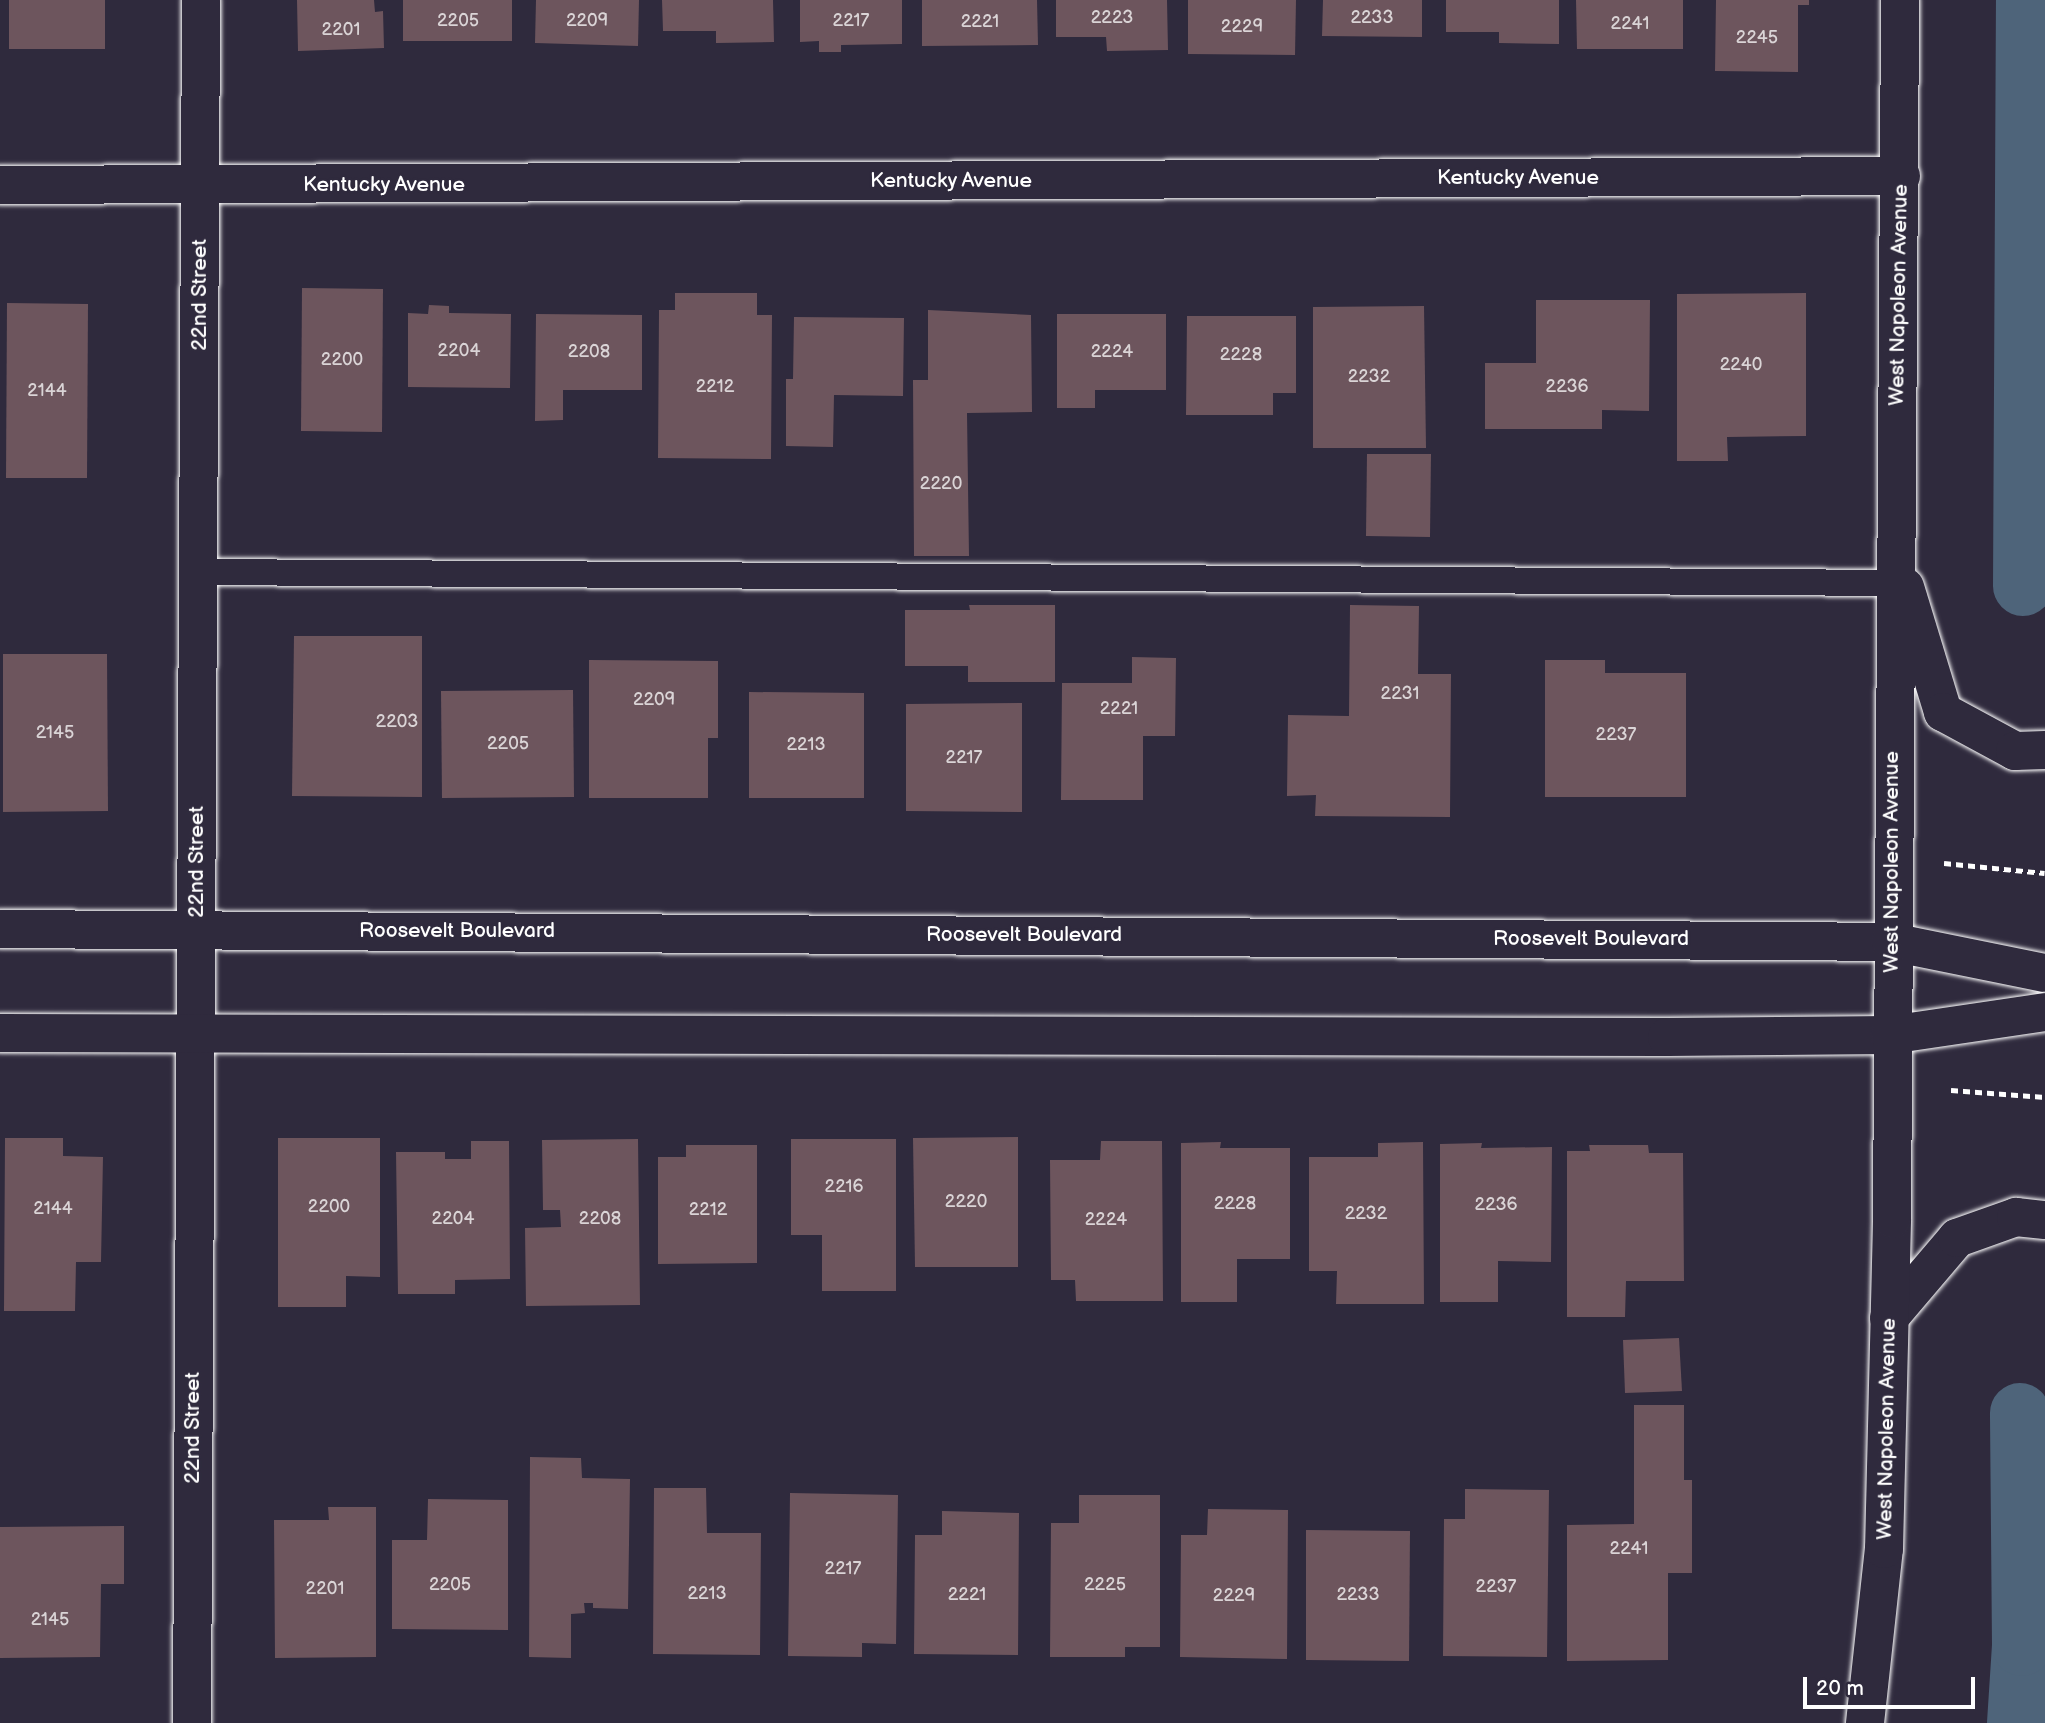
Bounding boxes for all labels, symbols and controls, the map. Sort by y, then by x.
house number: 2223 [1091,7,1133,29]
house number: 2233 [1350,7,1394,29]
house number: 2205 [437,10,479,32]
house number: 2209 [566,10,608,32]
house number: 2217 [833,10,869,32]
house number: 2221 [961,11,999,33]
house number: 2241 [1611,13,1649,35]
house number: 2229 [1221,16,1263,38]
house number: 2201 [322,19,360,41]
house number: 2245 [1736,27,1778,49]
street label: Kentucky Avenue [1436,165,1600,191]
street label: Kentucky Avenue [869,168,1033,194]
street label: Kentucky Avenue [302,172,466,198]
street label: West Napoleon Avenue [1884,184,1914,406]
street label: 22nd Street [187,239,213,351]
house number: 2204 [438,340,480,362]
house number: 2208 [568,341,610,363]
house number: 2224 [1091,341,1133,363]
house number: 2228 [1220,344,1262,366]
house number: 2200 [321,349,363,371]
house number: 2240 [1720,354,1762,376]
house number: 2232 [1348,366,1390,388]
house number: 2212 [696,376,734,398]
house number: 2236 [1546,376,1588,398]
house number: 2144 [27,380,67,402]
house number: 2220 [920,473,962,495]
house number: 2231 [1381,683,1419,705]
house number: 2209 [633,689,675,711]
house number: 2221 [1100,698,1138,720]
house number: 2203 [376,711,418,733]
house number: 2145 [36,722,74,744]
house number: 2237 [1596,724,1636,746]
house number: 2205 [487,733,529,755]
house number: 2213 [786,734,826,756]
house number: 2217 [946,747,982,769]
street label: West Napoleon Avenue [1879,751,1905,973]
street label: 22nd Street [184,806,210,918]
street label: Roosevelt Boulevard [359,918,555,944]
street label: Roosevelt Boulevard [926,922,1122,948]
street label: Roosevelt Boulevard [1493,926,1689,952]
house number: 2216 [825,1176,863,1198]
house number: 2220 [945,1191,987,1213]
house number: 2228 [1214,1193,1256,1215]
house number: 2236 [1475,1194,1517,1216]
house number: 2200 [308,1196,350,1218]
house number: 2144 [33,1198,73,1220]
house number: 2212 [689,1199,727,1221]
house number: 2232 [1345,1203,1387,1225]
house number: 2204 [432,1208,474,1230]
house number: 2208 [579,1208,621,1230]
house number: 2224 [1085,1209,1127,1231]
street label: West Napoleon Avenue [1872,1318,1902,1540]
street label: 22nd Street [180,1372,206,1484]
house number: 2241 [1610,1538,1648,1560]
house number: 2217 [825,1558,861,1580]
house number: 2205 [429,1574,471,1596]
house number: 2225 [1084,1574,1126,1596]
house number: 2237 [1476,1576,1516,1598]
house number: 2201 [306,1578,344,1600]
house number: 2213 [687,1583,727,1605]
house number: 2221 [948,1584,986,1606]
house number: 2233 [1336,1584,1380,1606]
house number: 2229 [1213,1585,1255,1607]
house number: 2145 [31,1609,69,1631]
scale bar [1807,1664,1979,1708]
text: 20 m [1816,1676,1864,1701]

